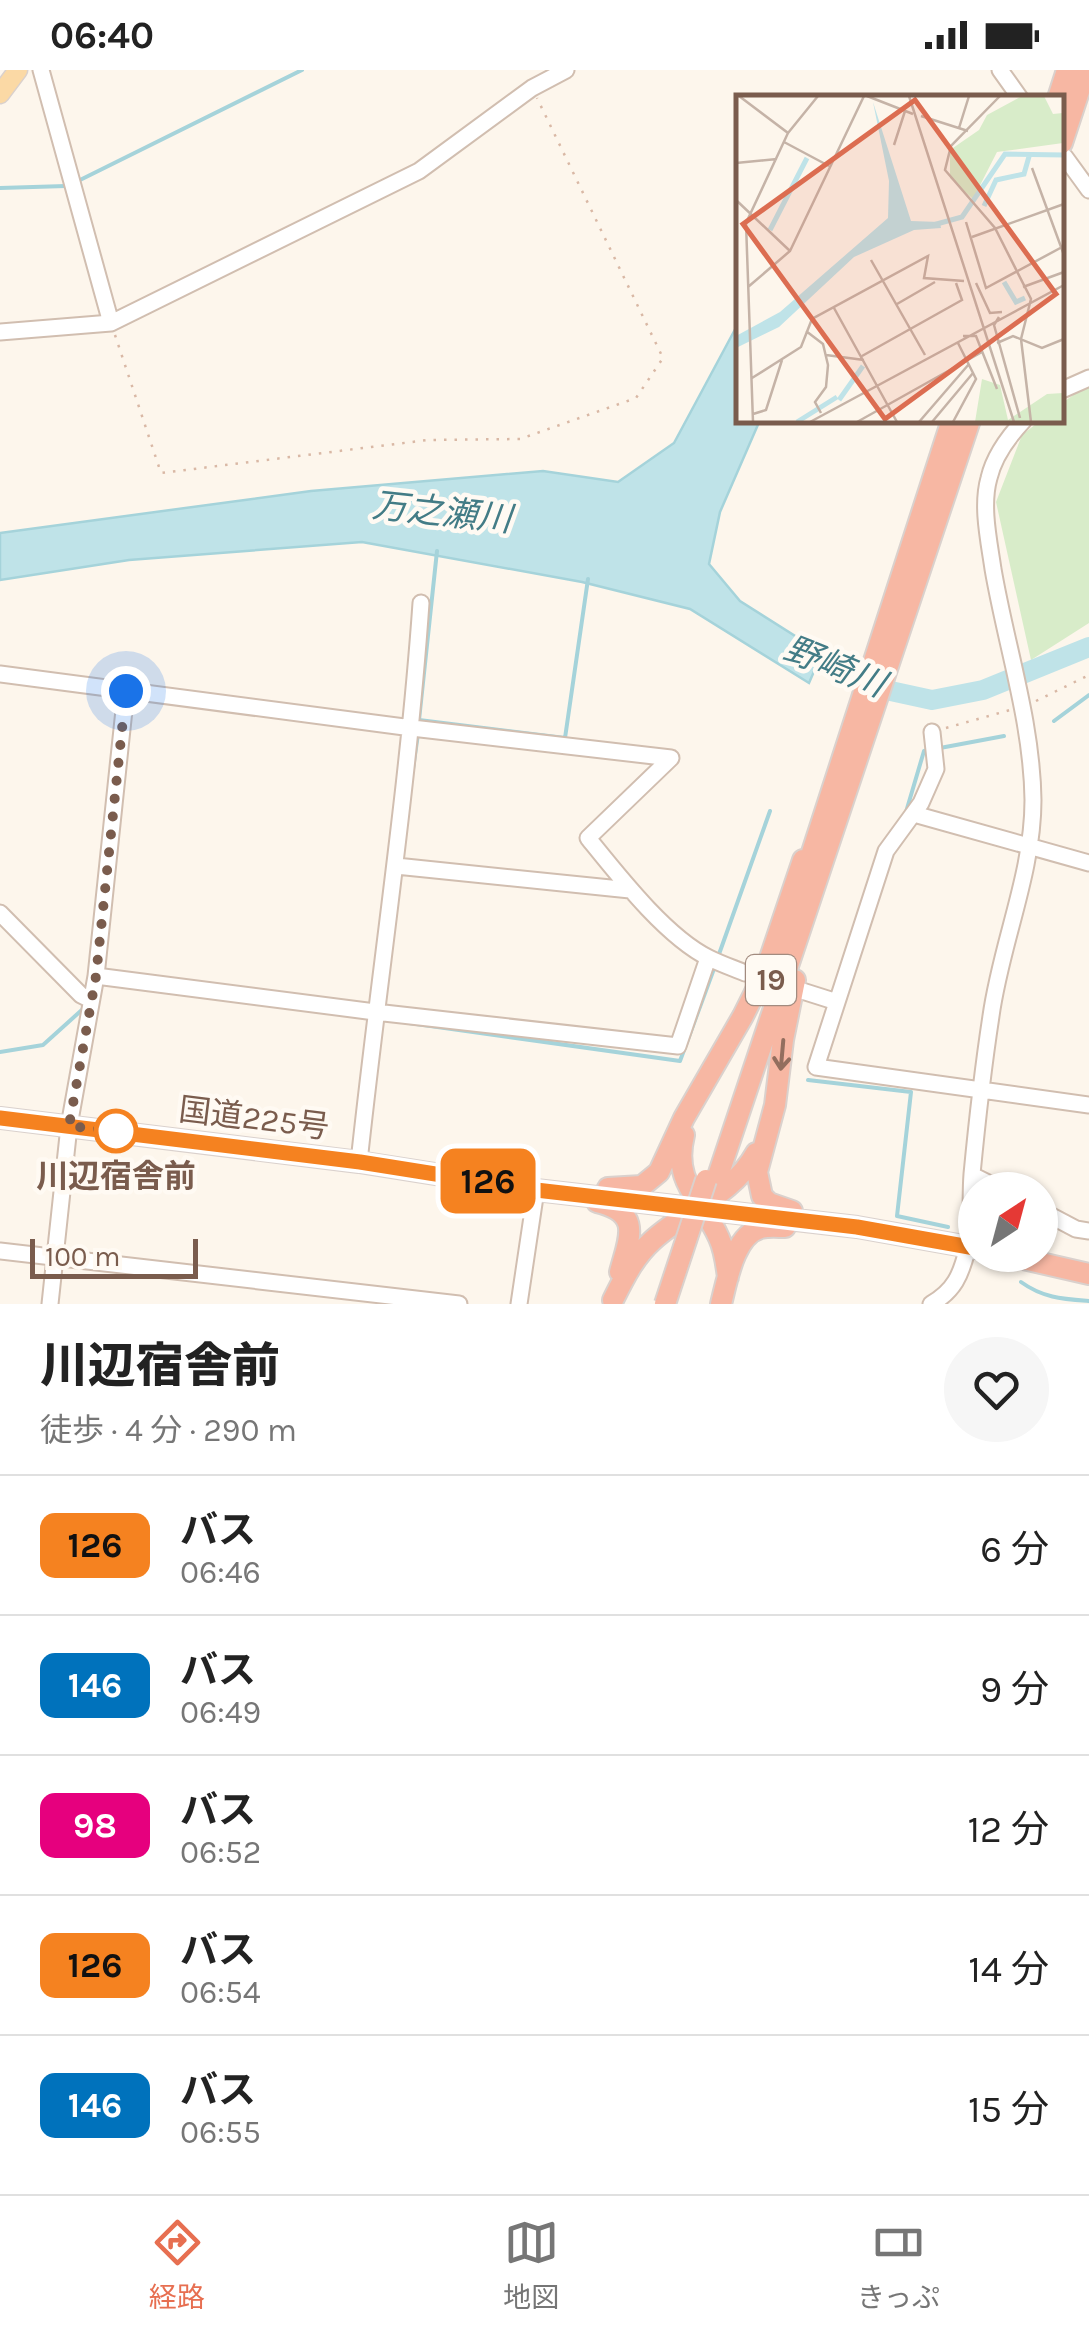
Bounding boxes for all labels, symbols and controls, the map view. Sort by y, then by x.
text: 06:40 [50,13,154,58]
inset map [736,95,1064,422]
water label: 万之瀬川 [370,485,518,541]
water label: 野崎川 [778,628,895,707]
your location [101,666,151,716]
road number: 19 [746,955,796,1005]
one-way arrow [772,1039,791,1071]
street label: 国道225号 [177,1091,331,1146]
marker: 川辺宿舎前 [95,1110,137,1152]
line badge: 126 [430,1148,546,1214]
place label: 川辺宿舎前 [36,1158,196,1195]
text: 126 [461,1161,515,1202]
north arrow [958,1172,1058,1272]
map controls [958,1172,1058,1272]
scale bar [30,1234,198,1278]
text: 100 m [45,1240,120,1273]
button: heart [944,1337,1049,1442]
text: 川辺宿舎前 [40,1338,280,1394]
text: 徒歩 · 4 分 · 290 m [40,1412,297,1449]
text: バス [180,1508,256,1553]
text: 126 [68,1525,122,1566]
text: 6 分 [980,1527,1049,1572]
text: 06:46 [180,1554,261,1591]
text: バス [180,1648,256,1693]
text: 146 [68,1665,122,1706]
text: 9 分 [980,1667,1049,1712]
text: 06:49 [180,1694,261,1731]
text: バス [180,1788,256,1833]
text: 98 [73,1805,117,1846]
text: 12 分 [967,1807,1049,1852]
text: 06:52 [180,1834,261,1871]
text: バス [180,1928,256,1973]
text: 126 [68,1945,122,1986]
text: 14 分 [968,1947,1049,1992]
text: 06:54 [180,1974,261,2011]
text: バス [180,2068,256,2113]
text: 146 [68,2085,122,2126]
text: 15 分 [968,2087,1049,2132]
text: 06:55 [180,2114,261,2151]
tab: 経路 [149,2215,205,2315]
tab: 地図 [503,2215,559,2315]
tab: きっぷ [857,2215,940,2315]

